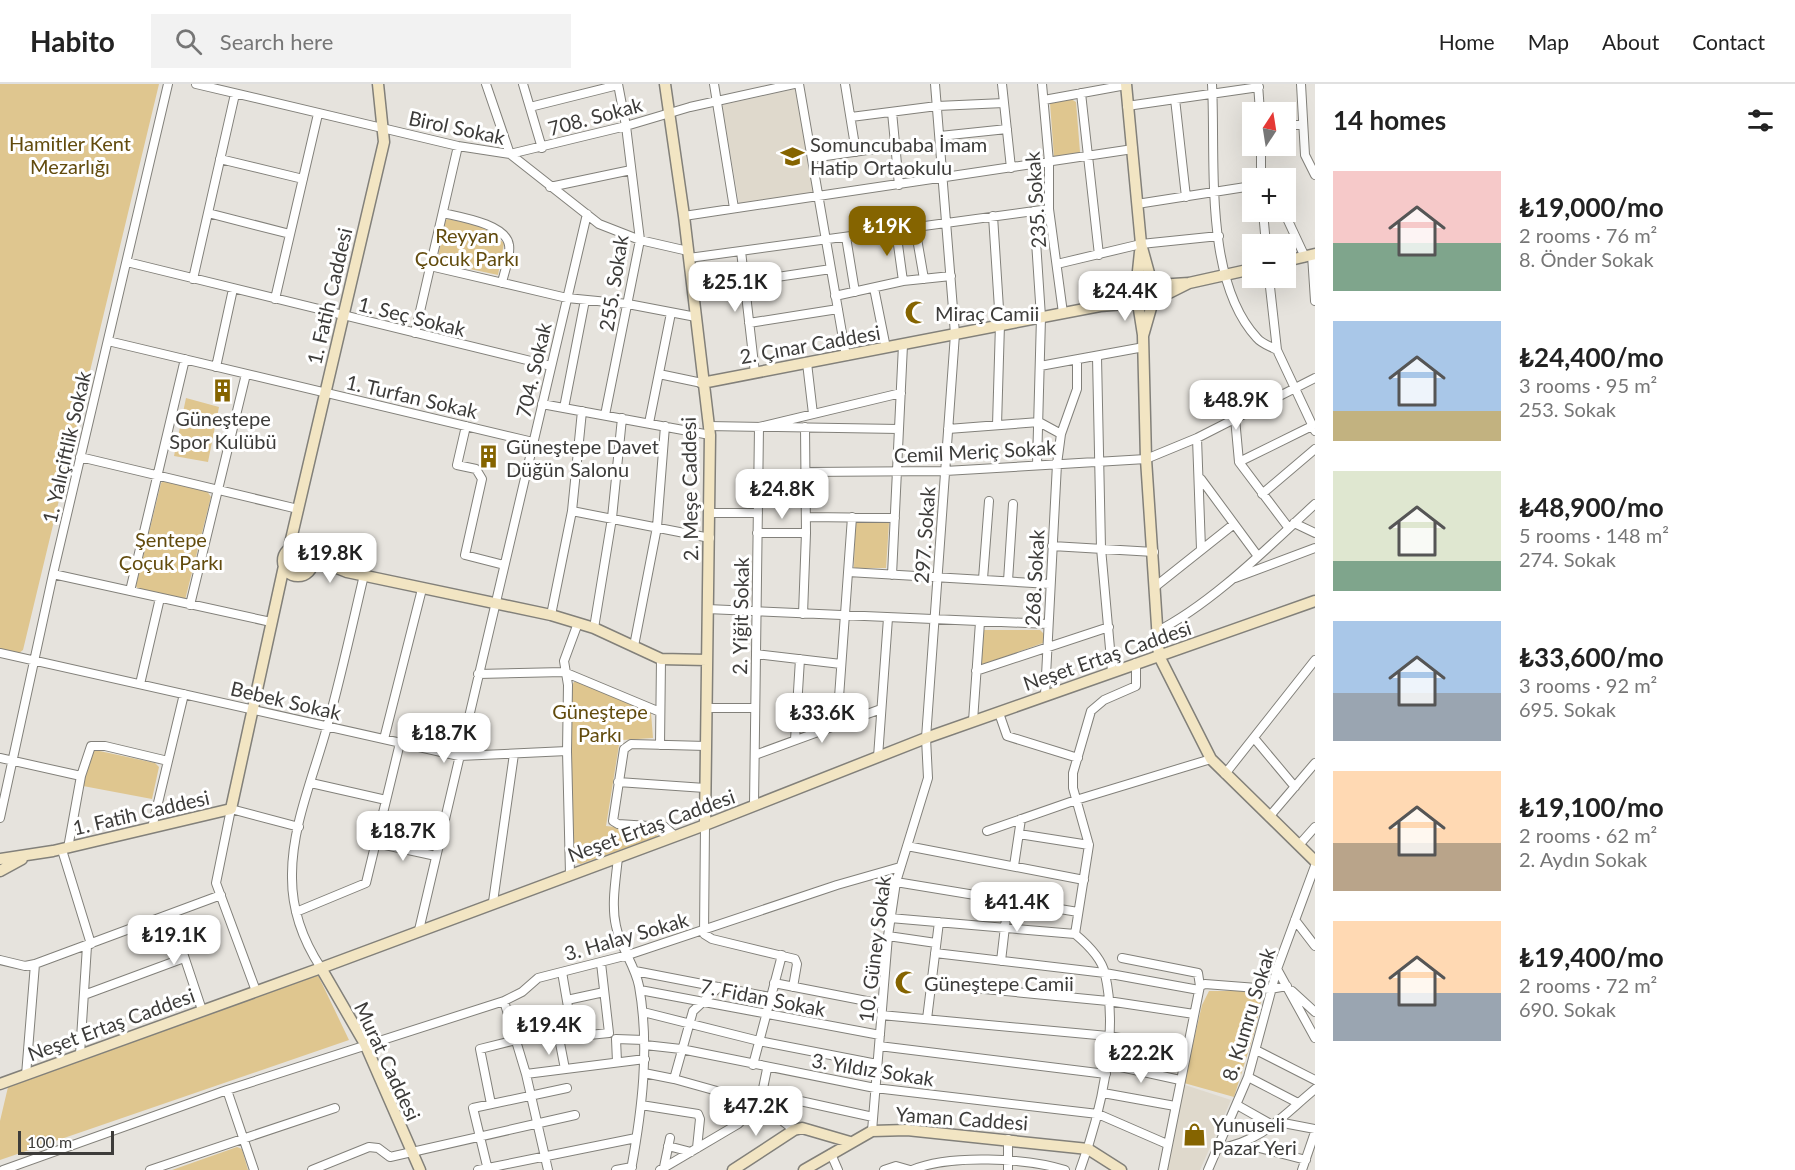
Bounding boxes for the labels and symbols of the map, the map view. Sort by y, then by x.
street label: 708. Sokak [545,92,646,140]
north arrow [1242,102,1296,156]
street label: Birol Sokak [407,105,508,149]
park label: Hamitler Kent Mezarlığı [9,131,131,178]
place label: Somuncubaba İmam Hatip Ortaokulu [810,132,987,179]
school or university icon: Somuncubaba İmam Hatip Ortaokulu [779,143,805,169]
street label: 235. Sokak [1020,150,1050,249]
pin: ₺19K [851,206,923,257]
park label: Reyyan Çocuk Parkı [415,223,519,270]
street label: 1. Fatih Caddesi [302,225,356,367]
street label: 255. Sokak [594,232,633,333]
pin: ₺25.1K [686,262,784,313]
pin: ₺24.4K [1076,271,1174,322]
street label: 1. Seç Sokak [356,291,469,341]
mosque icon: Miraç Camii [904,300,930,326]
place label: Miraç Camii [935,301,1039,325]
street label: 704. Sokak [510,319,556,420]
street label: 2. Çınar Caddesi [738,320,882,368]
street label: 1. Yalıçiftlik Sokak [37,368,95,526]
street label: 1. Turfan Sokak [344,369,481,423]
building icon: Güneştepe Spor Kulübü [210,377,236,403]
pin: ₺48.9K [1187,380,1285,431]
place label: Güneştepe Spor Kulübü [169,406,277,453]
street label: 2. Meşe Caddesi [676,417,702,561]
place label: Güneştepe Davet Düğün Salonu [506,434,659,481]
street label: Cemil Meriç Sokak [893,435,1058,467]
building icon: Güneştepe Davet Düğün Salonu [475,444,501,470]
pin: ₺24.8K [733,469,831,520]
street label: 297. Sokak [909,485,939,584]
park label: Şentepe Çoçuk Parkı [119,527,223,574]
street label: 268. Sokak [1019,528,1049,627]
pin: ₺19.8K [281,533,379,584]
street label: 2. Yiğit Sokak [727,556,753,675]
street label: Neşet Ertaş Caddesi [1020,615,1194,695]
street label: Bebek Sokak [228,676,344,725]
pin: ₺33.6K [773,693,871,744]
park label: Güneştepe Parkı [552,699,648,746]
pin: ₺18.7K [395,713,493,764]
street label: Neşet Ertaş Caddesi [564,784,738,866]
street label: 1. Fatih Caddesi [70,785,212,839]
pin: ₺18.7K [354,811,452,862]
street label: 10. Güney Sokak [853,874,895,1024]
pin: ₺41.4K [968,882,1066,933]
street label: 3. Halay Sokak [561,907,692,965]
pin: ₺19.1K [125,915,223,966]
street label: 8. Kumru Sokak [1216,944,1280,1083]
mosque icon: Güneştepe Camii [893,970,919,996]
place label: Güneştepe Camii [924,971,1074,995]
street label: 7. Fidan Sokak [698,973,829,1021]
street label: Neşet Ertaş Caddesi [24,983,198,1065]
street label: Murat Caddesi [350,998,426,1124]
pin: ₺19.4K [500,1005,598,1056]
pin: ₺22.2K [1092,1033,1190,1084]
street label: 3. Yıldız Sokak [810,1047,937,1091]
pin: ₺47.2K [707,1086,805,1137]
street label: Yaman Caddesi [895,1101,1029,1135]
place label: Yunuseli Pazar Yeri [1212,1112,1297,1159]
shop icon: Yunuseli Pazar Yeri [1181,1122,1207,1148]
scale bar [18,1128,114,1156]

